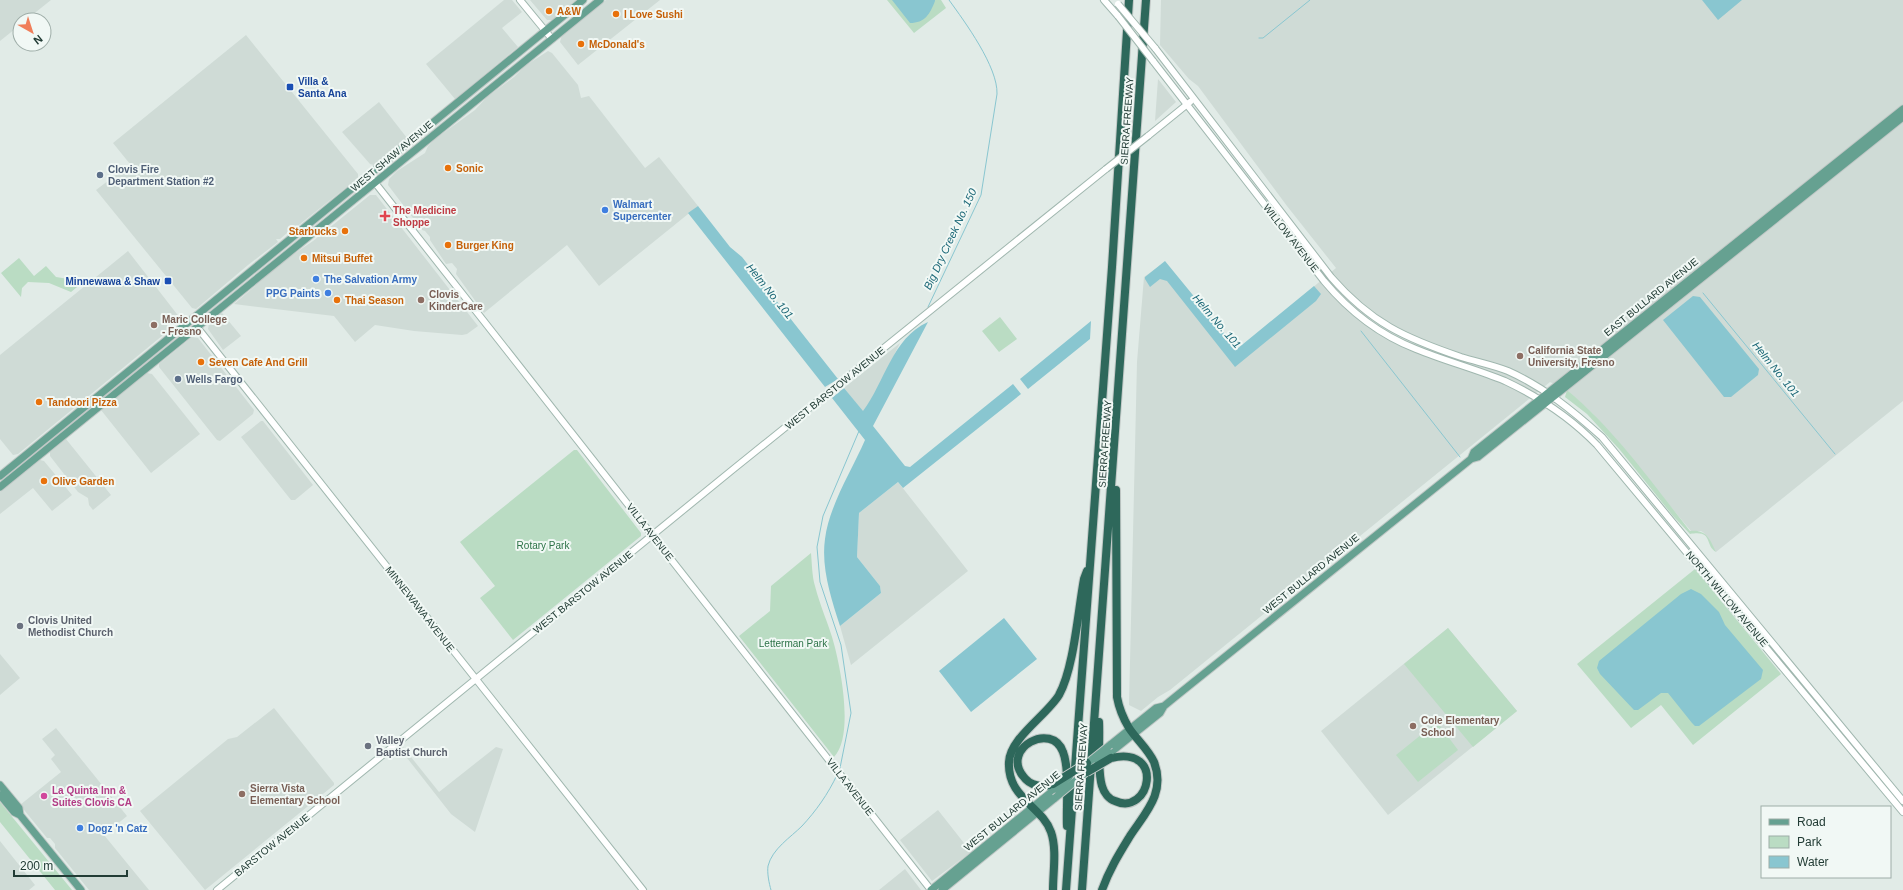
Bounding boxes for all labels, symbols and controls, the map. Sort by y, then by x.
marker: A&W [544,6,554,16]
place label: A&W [557,6,581,17]
marker: I Love Sushi [611,9,621,19]
place label: I Love Sushi [624,9,683,20]
north arrow [12,12,52,52]
text: N [31,33,45,47]
marker: McDonald's [576,39,586,49]
place label: McDonald's [589,39,645,50]
place label: Villa & Santa Ana [298,76,347,99]
street label: SIERRA FREEWAY [1118,76,1136,165]
marker: Villa & Santa Ana [285,82,295,92]
street label: WEST SHAW AVENUE [349,118,436,194]
marker: Sonic [443,163,453,173]
place label: Sonic [456,163,484,174]
place label: Clovis Fire Department Station #2 [108,164,215,187]
marker: Clovis Fire Department Station #2 [95,170,105,180]
water label: Big Dry Creek No. 150 [921,186,979,291]
place label: Walmart Supercenter [613,199,671,222]
street label: WILLOW AVENUE [1261,202,1321,274]
place label: The Medicine Shoppe [393,205,457,228]
marker: Walmart Supercenter [600,205,610,215]
marker: The Medicine Shoppe [380,211,390,221]
place label: Starbucks [289,226,337,237]
marker: Starbucks [340,226,350,236]
marker: Burger King [443,240,453,250]
place label: Burger King [456,240,514,251]
marker: Mitsui Buffet [299,253,309,263]
place label: Mitsui Buffet [312,253,373,264]
street label: EAST BULLARD AVENUE [1602,256,1700,338]
water label: Helm No. 101 [744,261,796,321]
marker: The Salvation Army [311,274,321,284]
place label: The Salvation Army [324,274,417,285]
place label: Minnewawa & Shaw [66,276,160,287]
marker: Minnewawa & Shaw [163,276,173,286]
place label: PPG Paints [266,288,320,299]
marker: PPG Paints [323,288,333,298]
place label: Clovis KinderCare [429,289,483,312]
water label: Helm No. 101 [1190,292,1244,350]
marker: Thai Season [332,295,342,305]
place label: Thai Season [345,295,404,306]
marker: Clovis KinderCare [416,295,426,305]
place label: Maric College - Fresno [162,314,227,337]
marker: Maric College - Fresno [149,320,159,330]
water label: Helm No. 101 [1750,339,1802,399]
street label: WEST BARSTOW AVENUE [783,344,887,431]
place label: California State University, Fresno [1528,345,1615,368]
marker: California State University, Fresno [1515,351,1525,361]
marker: Seven Cafe And Grill [196,357,206,367]
place label: Seven Cafe And Grill [209,357,308,368]
marker: Wells Fargo [173,374,183,384]
place label: Wells Fargo [186,374,243,385]
marker: Tandoori Pizza [34,397,44,407]
place label: Tandoori Pizza [47,397,117,408]
street label: SIERRA FREEWAY [1096,399,1114,488]
marker: Olive Garden [39,476,49,486]
place label: Olive Garden [52,476,114,487]
street label: VILLA AVENUE [624,501,676,563]
street label: WEST BULLARD AVENUE [1261,532,1361,616]
park label: Rotary Park [517,540,570,551]
street label: WEST BARSTOW AVENUE [531,548,635,635]
street label: NORTH WILLOW AVENUE [1684,549,1770,649]
street label: MINNEWAWA AVENUE [383,564,457,654]
place label: Clovis United Methodist Church [28,615,113,638]
marker: Clovis United Methodist Church [15,621,25,631]
park label: Letterman Park [759,638,828,649]
place label: Cole Elementary School [1421,715,1500,738]
marker: Cole Elementary School [1408,721,1418,731]
street label: SIERRA FREEWAY [1072,722,1090,811]
place label: Valley Baptist Church [376,735,448,758]
marker: Valley Baptist Church [363,741,373,751]
street label: VILLA AVENUE [824,756,876,818]
street label: WEST BULLARD AVENUE [962,769,1062,853]
place label: Sierra Vista Elementary School [250,783,340,806]
place label: La Quinta Inn & Suites Clovis CA [52,785,132,808]
marker: Sierra Vista Elementary School [237,789,247,799]
marker: La Quinta Inn & Suites Clovis CA [39,791,49,801]
legend [1761,806,1891,878]
street label: BARSTOW AVENUE [232,811,312,879]
text: Road [1797,815,1826,829]
marker: Dogz 'n Catz [75,823,85,833]
place label: Dogz 'n Catz [88,823,148,834]
text: Park [1797,835,1823,849]
scale bar [14,852,127,878]
text: Water [1797,855,1829,869]
text: 200 m [20,859,53,873]

